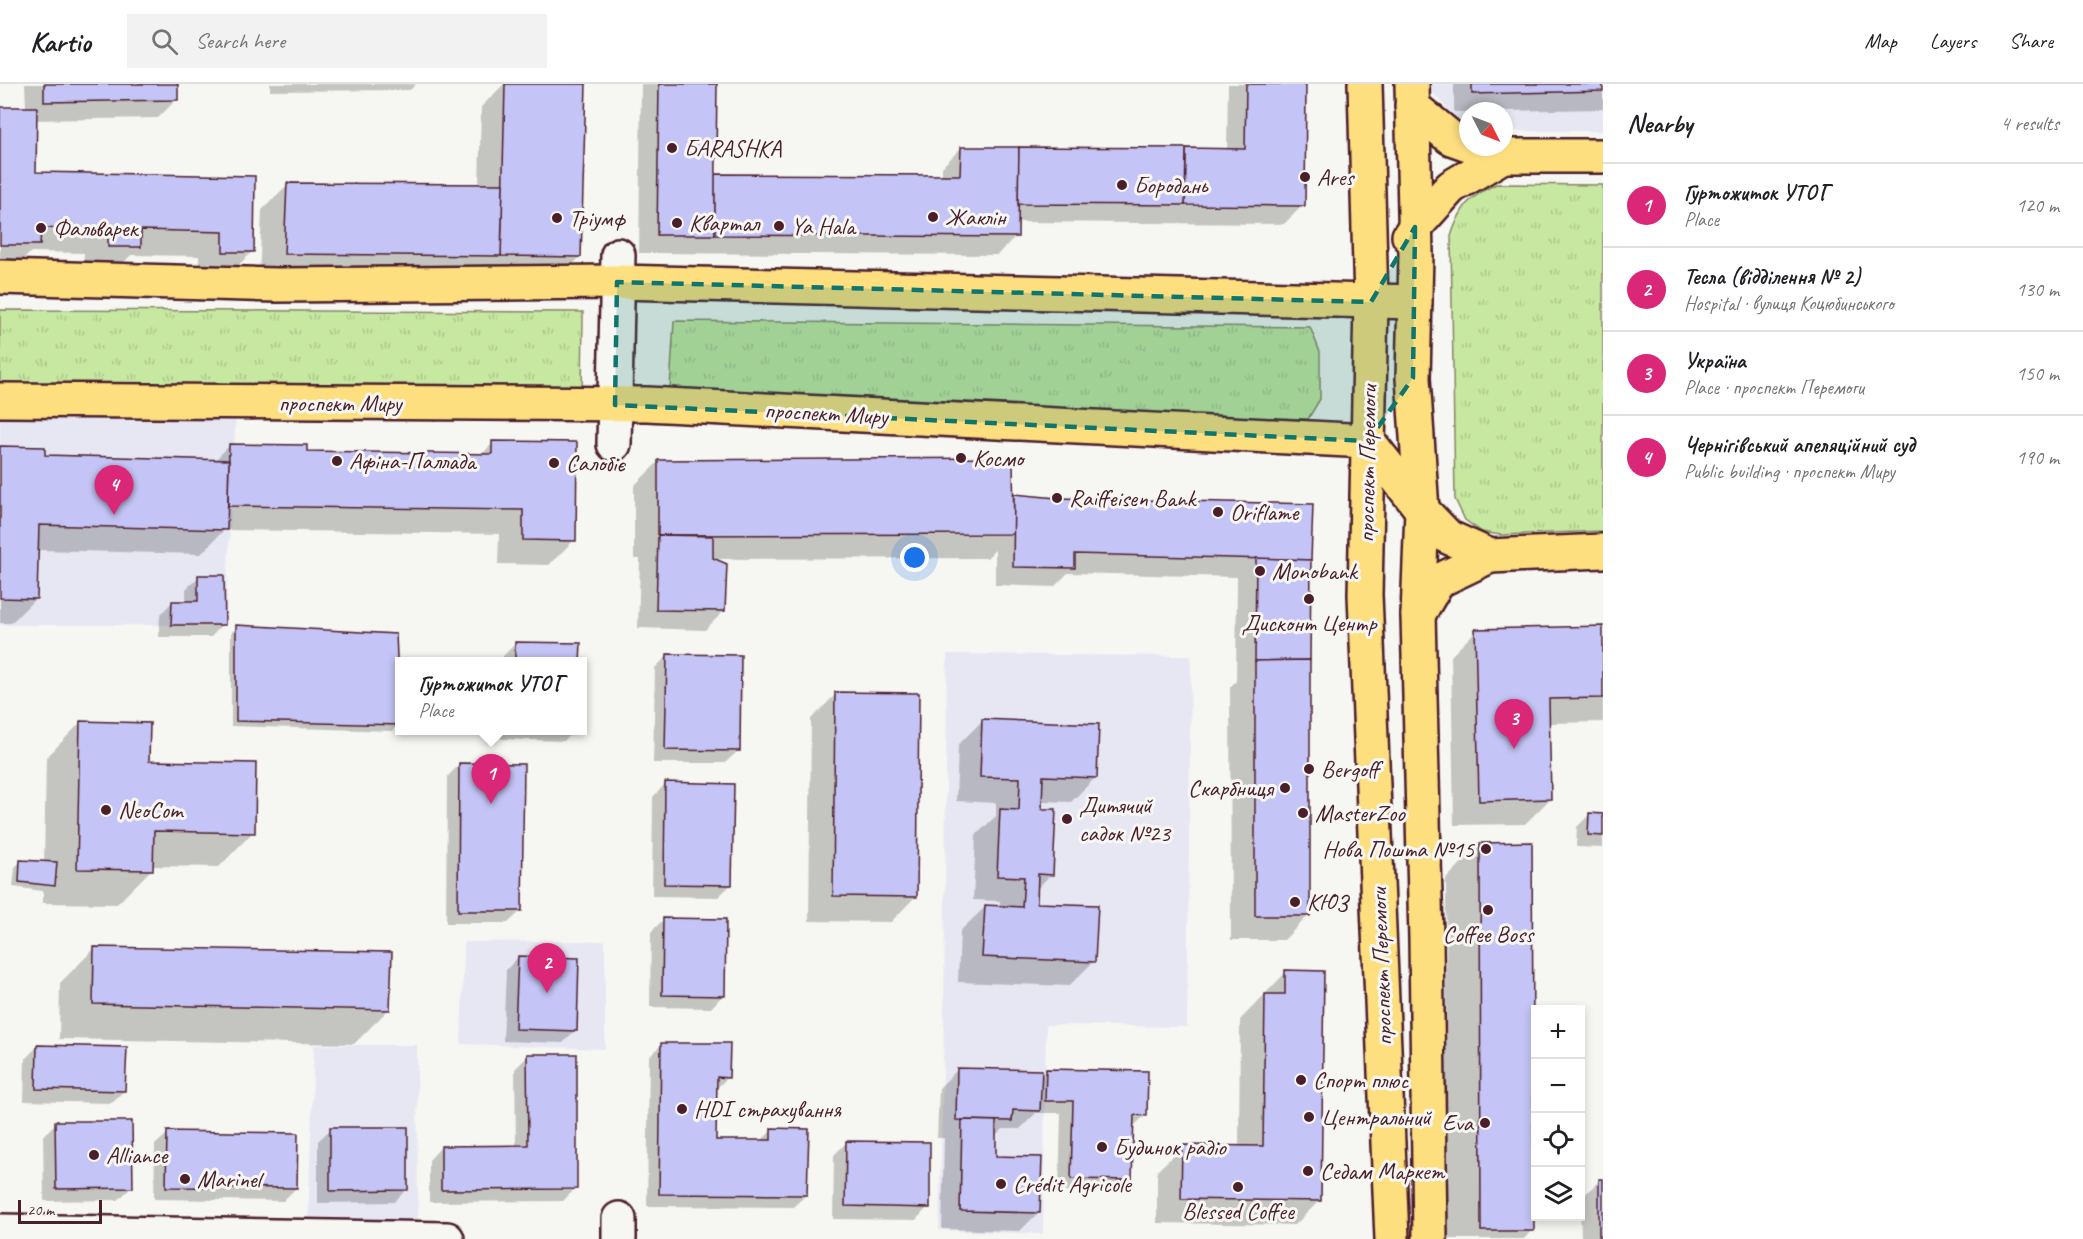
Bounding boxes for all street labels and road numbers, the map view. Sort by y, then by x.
street label: проспект Перемоги [1351,383,1383,543]
street label: проспект Миру [278,388,403,418]
street label: проспект Миру [764,395,890,431]
street label: проспект Перемоги [1363,885,1399,1046]

